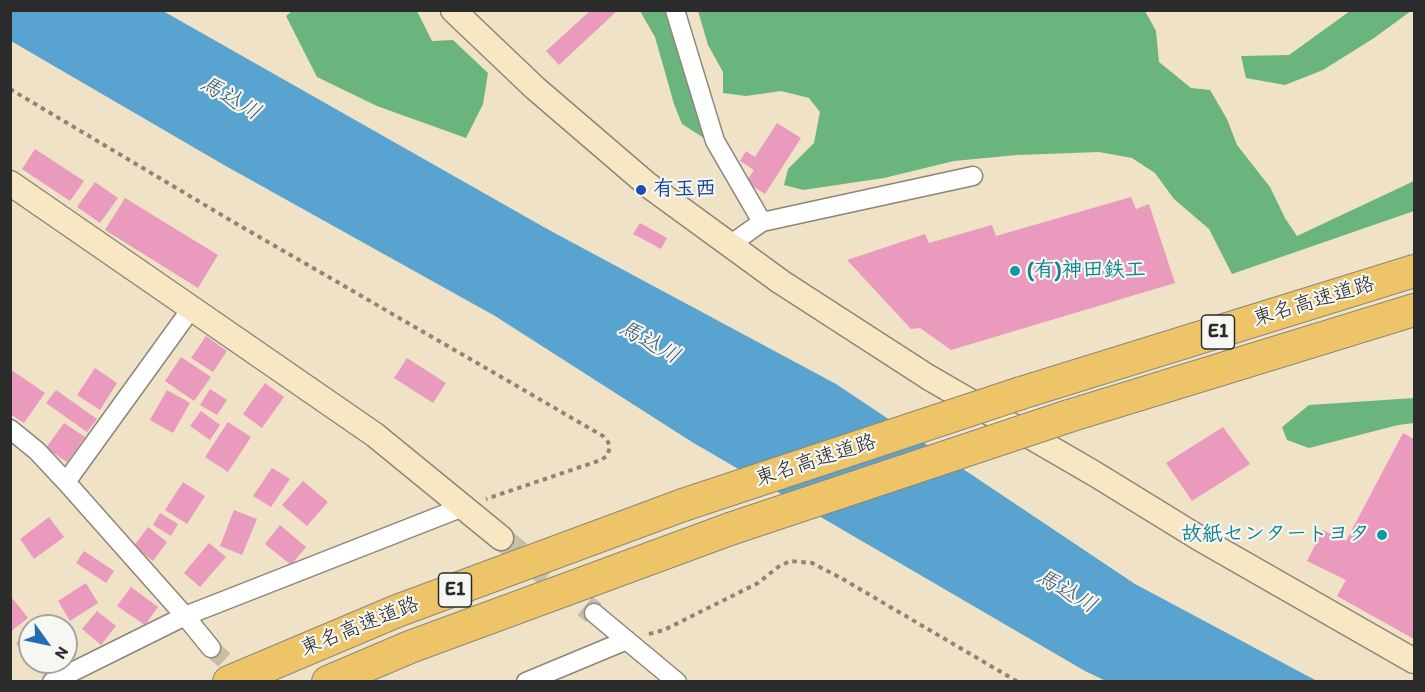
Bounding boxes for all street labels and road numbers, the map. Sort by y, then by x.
street label: 東名高速道路 [1250,272,1378,332]
road number: E1 [1202,315,1234,349]
street label: 東名高速道路 [752,430,880,492]
road number: E1 [438,573,472,607]
street label: 東名高速道路 [297,592,423,662]

